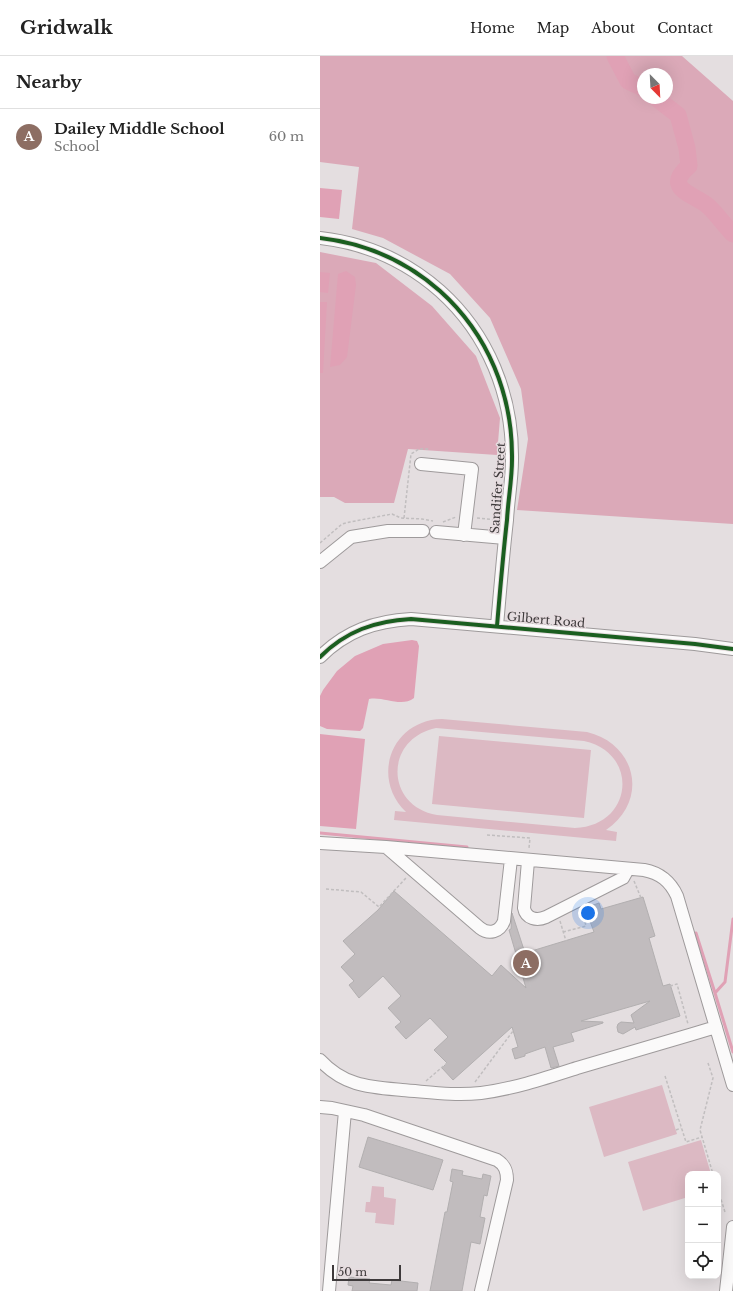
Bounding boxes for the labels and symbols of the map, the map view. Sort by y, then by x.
north arrow [637,68,673,104]
street label: Sandifer Street [487,441,508,534]
street label: Gilbert Road [506,609,586,630]
your location [578,903,598,923]
pin: A [513,948,539,978]
scale bar [332,1263,401,1282]

